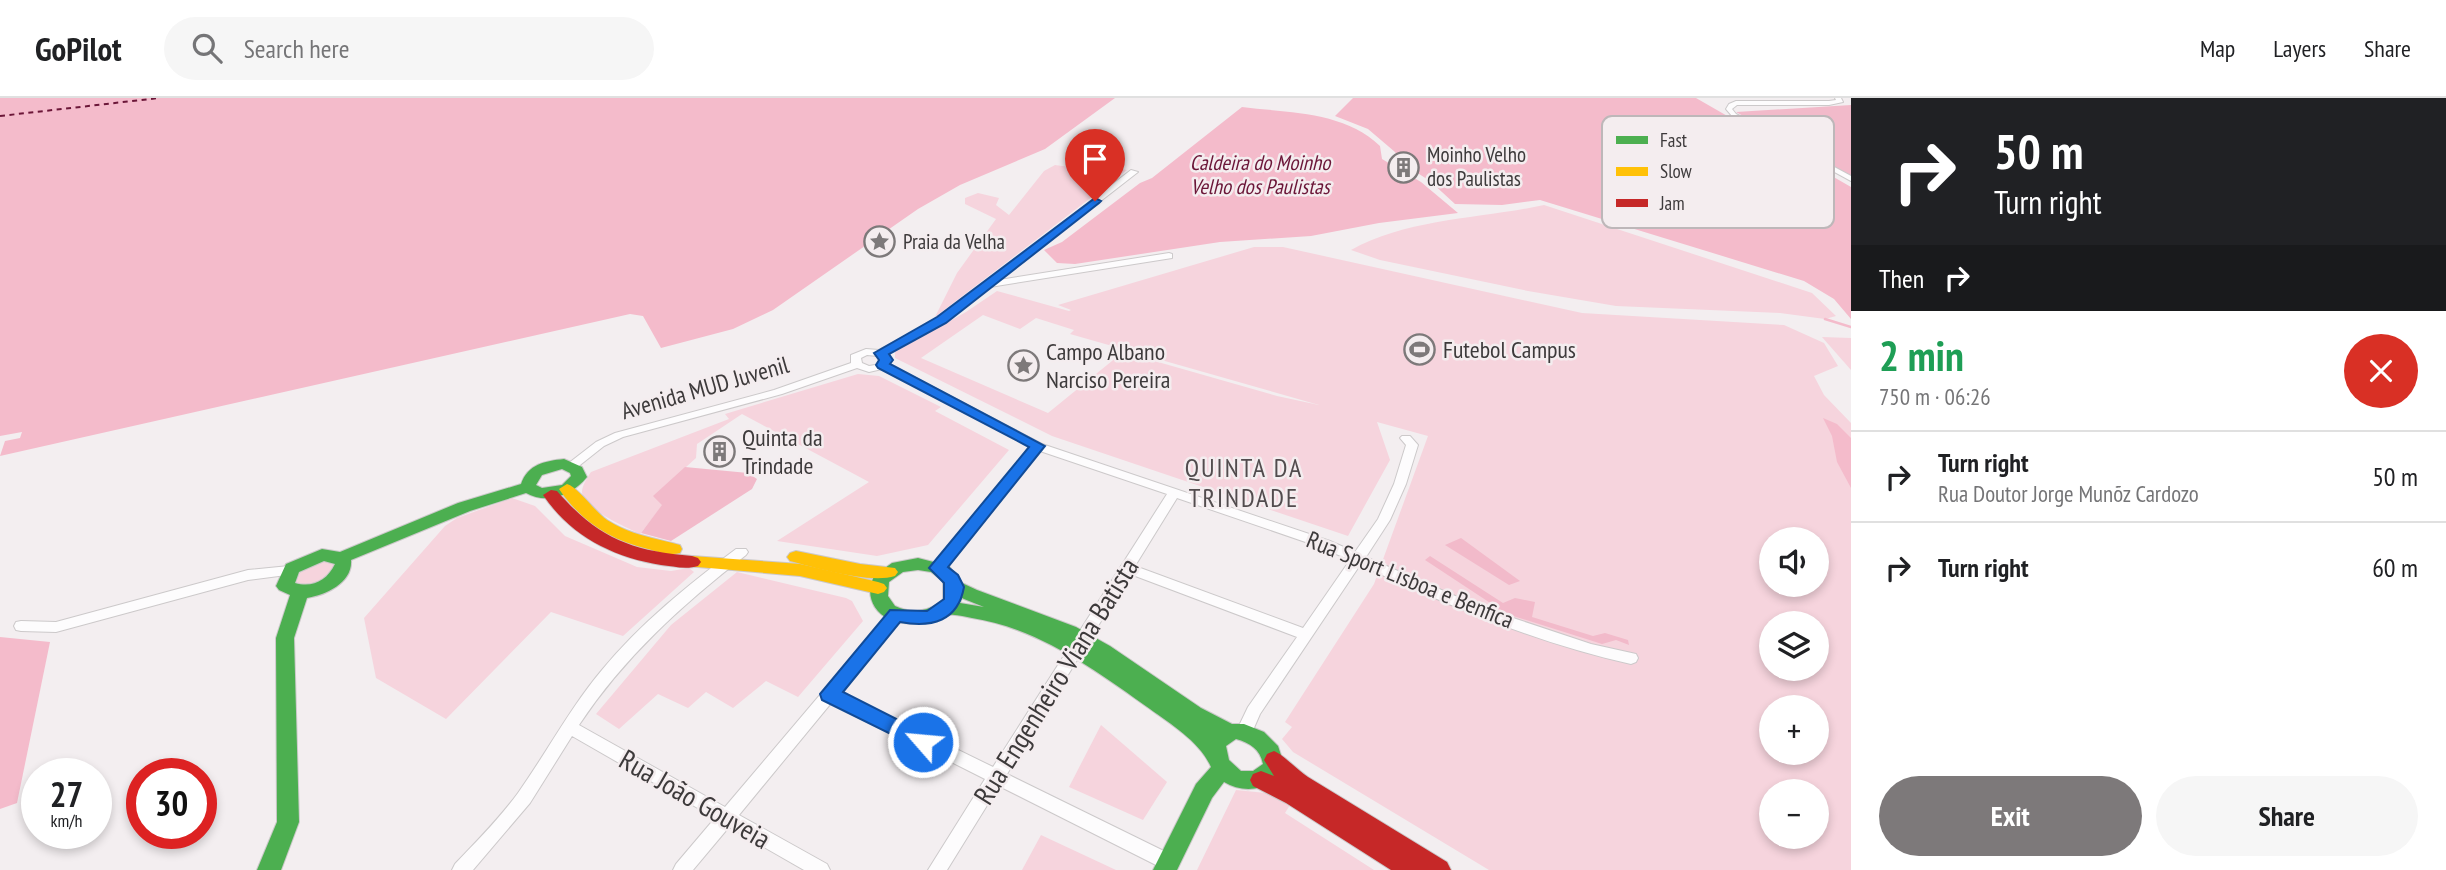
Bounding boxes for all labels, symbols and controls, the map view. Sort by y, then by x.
search box [164,17,654,80]
text: GoPilot [35,27,122,70]
icon: search [188,29,226,67]
text: Search here [244,32,349,65]
text: Map [2200,33,2235,64]
text: Layers [2273,33,2326,64]
text: Share [2364,33,2411,64]
legend [1602,116,1834,228]
text: 50 m [1994,119,2083,183]
icon: right [1879,126,1970,217]
text: Fast [1660,128,1688,152]
pin [1065,129,1125,201]
icon: arrive [1076,140,1114,178]
place label: Moinho Velho dos Paulistas [1427,141,1526,192]
water label: Caldeira do Moinho Velho dos Paulistas [1190,149,1332,200]
building icon: Moinho Velho dos Paulistas [1387,150,1421,184]
text: Slow [1660,159,1693,183]
text: Turn right [1994,181,2102,223]
text: Jam [1659,191,1685,215]
place icon: Praia da Velha [863,225,897,259]
place label: Praia da Velha [903,228,1005,255]
icon: right [1938,259,1976,297]
text: Then [1879,262,1924,295]
text: 2 min [1879,328,1964,383]
sports icon: Futebol Campus [1403,333,1437,367]
place label: Futebol Campus [1443,334,1576,365]
button: close [2344,334,2418,408]
place label: Campo Albano Narciso Pereira [1046,336,1170,395]
street label: Avenida MUD Juvenil [617,349,793,426]
place icon: Campo Albano Narciso Pereira [1006,349,1040,383]
text: 750 m · 06:26 [1879,382,1991,411]
place label: Quinta da Trindade [742,422,823,481]
building icon: Quinta da Trindade [702,435,736,469]
text: Turn right [1938,446,2029,479]
district label: QUINTA DA TRINDADE [1185,451,1303,514]
icon: right [1879,458,1917,496]
text: 50 m [2372,460,2418,493]
text: Rua Doutor Jorge Munõz Cardozo [1938,479,2199,508]
street label: Rua Sport Lisboa e Benfica [1302,524,1518,635]
map controls [1759,527,1829,849]
button: sound [1759,527,1829,597]
icon: right [1879,549,1917,587]
street label: Rua Engenheiro Viana Batista [965,550,1147,811]
text: Turn right [1938,551,2029,584]
text: 60 m [2372,551,2418,584]
button: layers [1759,611,1829,681]
button: + [1759,695,1829,765]
position arrow [886,705,960,779]
street label: Rua João Gouveia [613,740,777,857]
speed limit sign: 30 [126,758,217,849]
text: 27 [50,771,83,817]
button: Exit [1879,776,2142,856]
button: Share [2156,776,2418,856]
button: − [1759,779,1829,849]
text: km/h [51,809,82,832]

